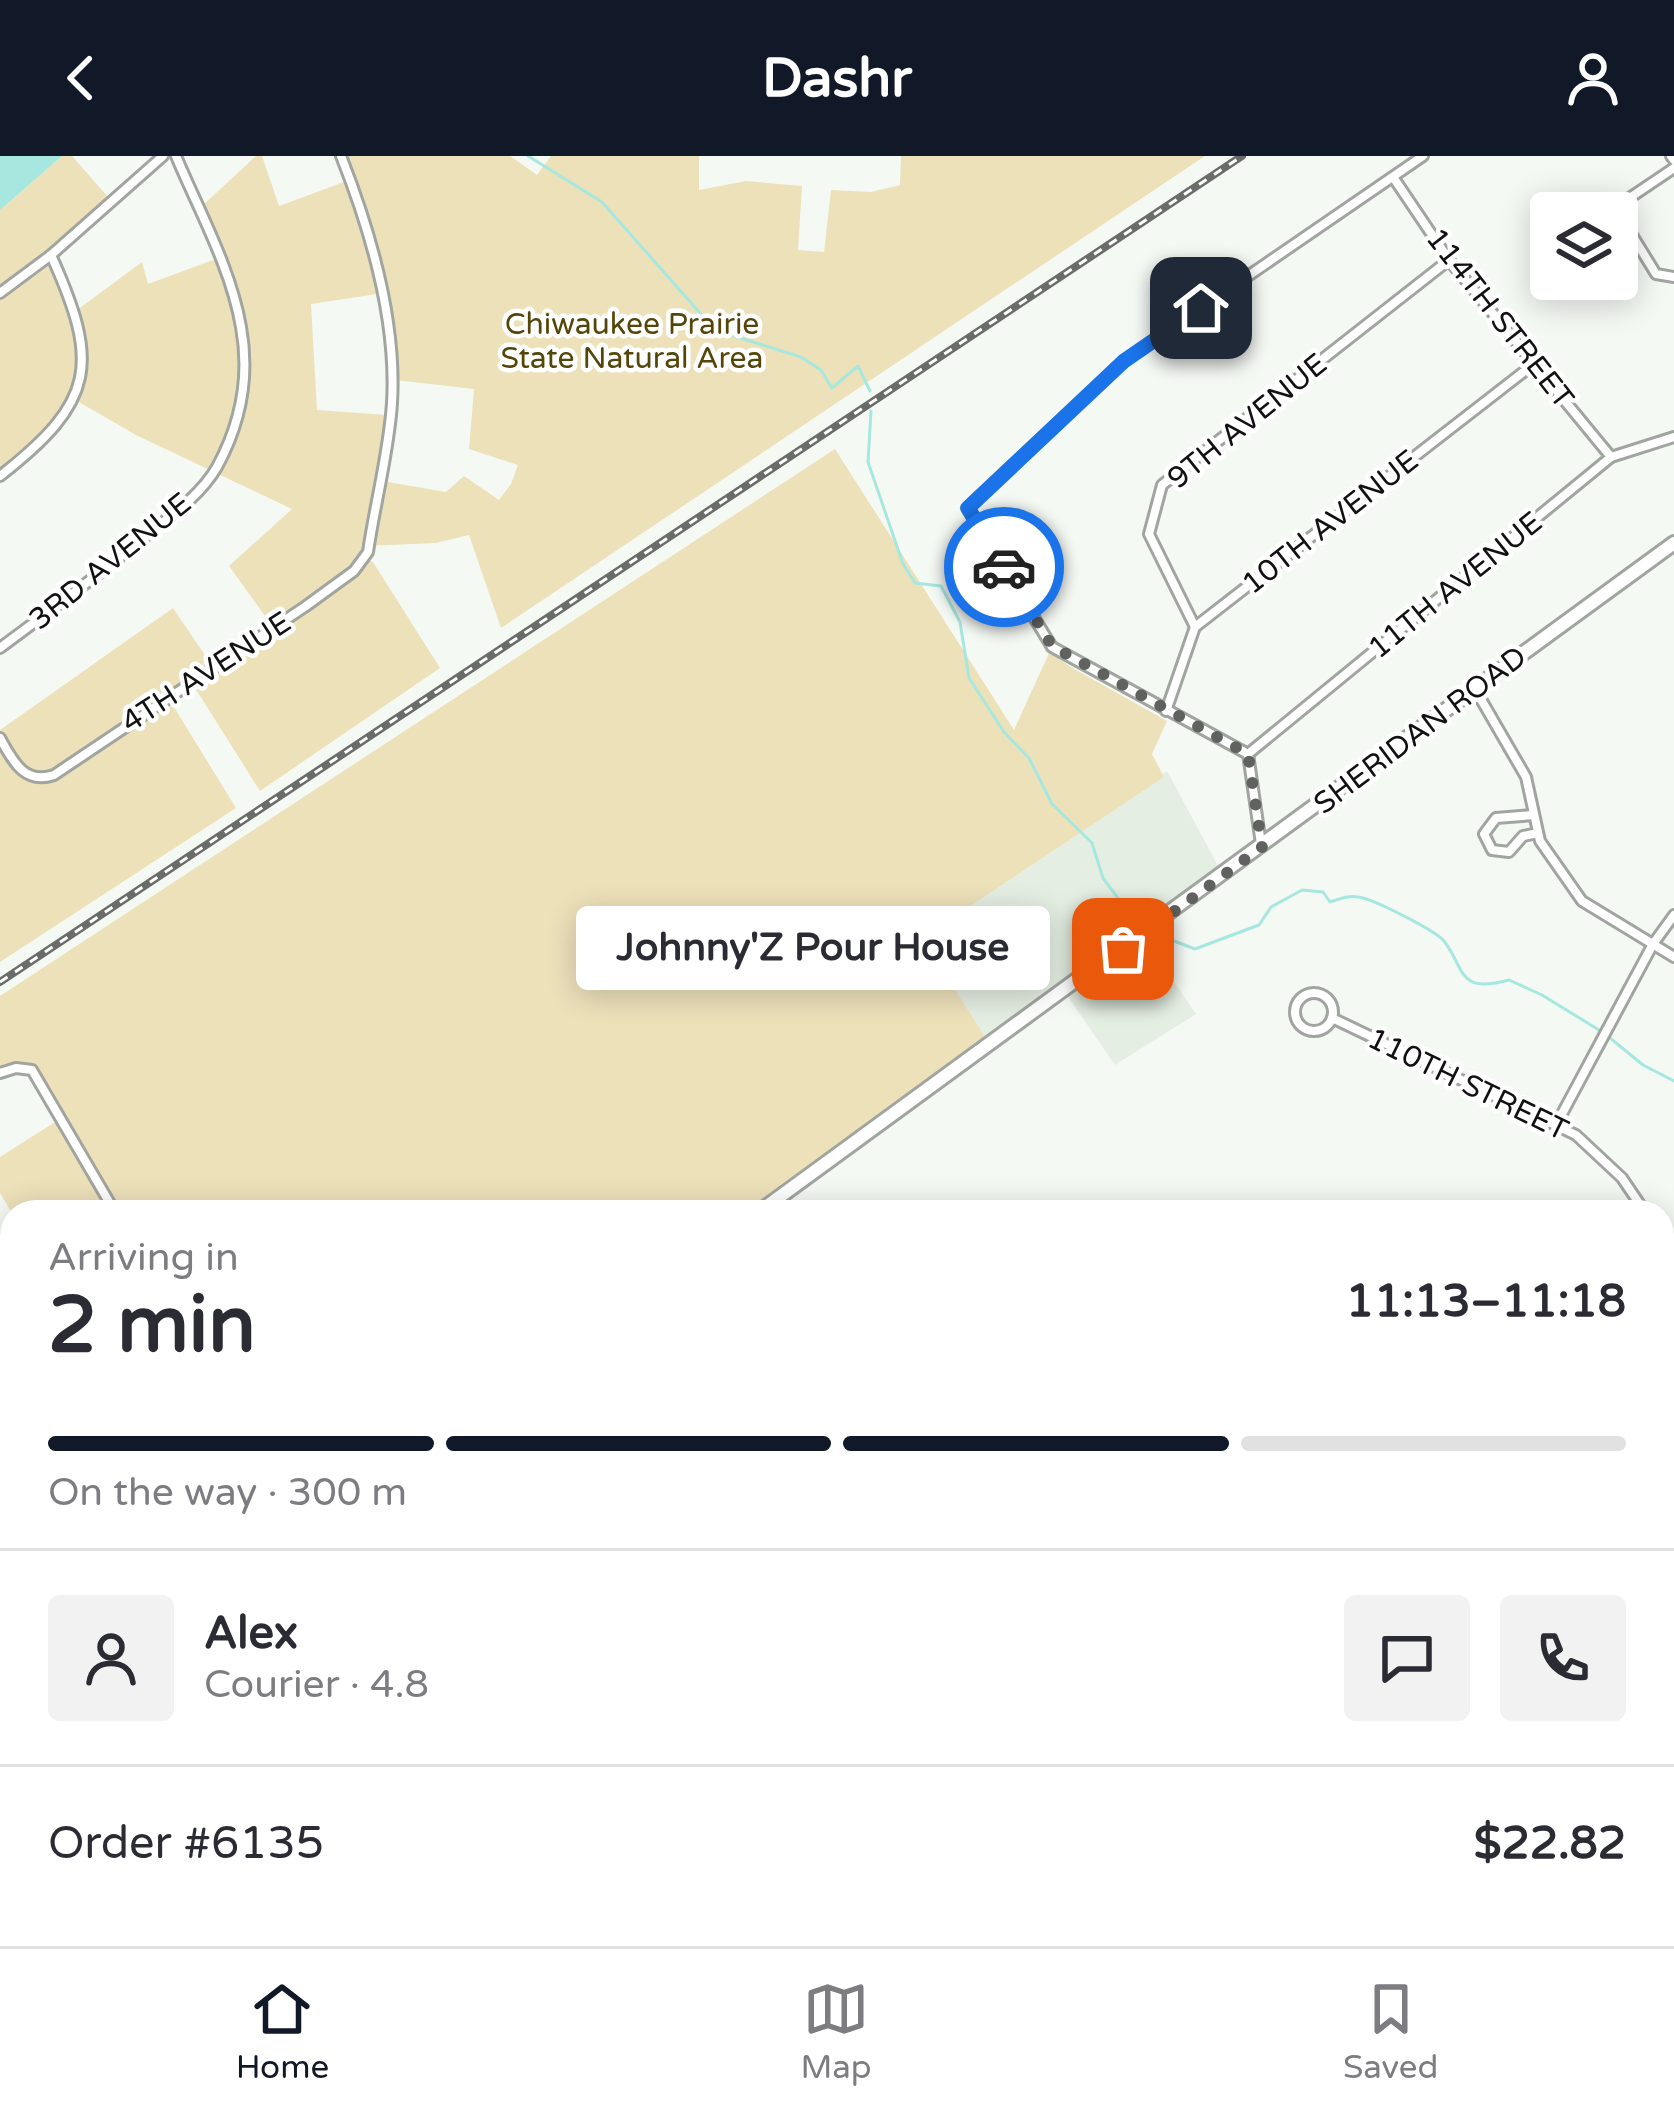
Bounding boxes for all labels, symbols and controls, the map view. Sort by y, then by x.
icon: back [48,45,114,111]
icon: person [1560,45,1626,111]
text: Dashr [762,46,912,111]
map controls [1530,192,1638,300]
button: layers [1530,192,1638,300]
street label: 114TH STREET [1418,221,1582,416]
pin [1150,257,1252,359]
icon: home [1168,275,1234,341]
park label: Chiwaukee Prairie State Natural Area [501,306,763,377]
street label: 9TH AVENUE [1160,346,1335,497]
street label: 10TH AVENUE [1235,442,1426,603]
street label: 3RD AVENUE [22,485,199,638]
street label: 11TH AVENUE [1361,504,1550,667]
courier [944,507,1064,627]
icon: car [971,534,1037,600]
street label: 4TH AVENUE [115,604,298,741]
street label: SHERIDAN ROAD [1307,638,1534,822]
pin [1072,898,1174,1000]
callout: Johnny'Z Pour House [577,907,1051,991]
icon: bag [1090,916,1156,982]
text: Johnny'Z Pour House [617,924,1009,971]
street label: 110TH STREET [1361,1020,1574,1149]
text: Arriving in [48,1234,239,1281]
text: 11:13–11:18 [1346,1275,1626,1329]
text: 2 min [48,1279,256,1373]
text: On the way · 300 m [48,1469,407,1516]
button: person [48,1595,174,1721]
button: chat [1344,1595,1470,1721]
button: phone [1500,1595,1626,1721]
text: Alex [204,1607,298,1661]
text: Courier · 4.8 [204,1661,429,1708]
text: Order #6135 [48,1817,324,1871]
text: $22.82 [1474,1817,1626,1871]
tab: Home [236,1976,329,2087]
tab: Map [800,1976,872,2087]
tab: Saved [1343,1976,1438,2087]

